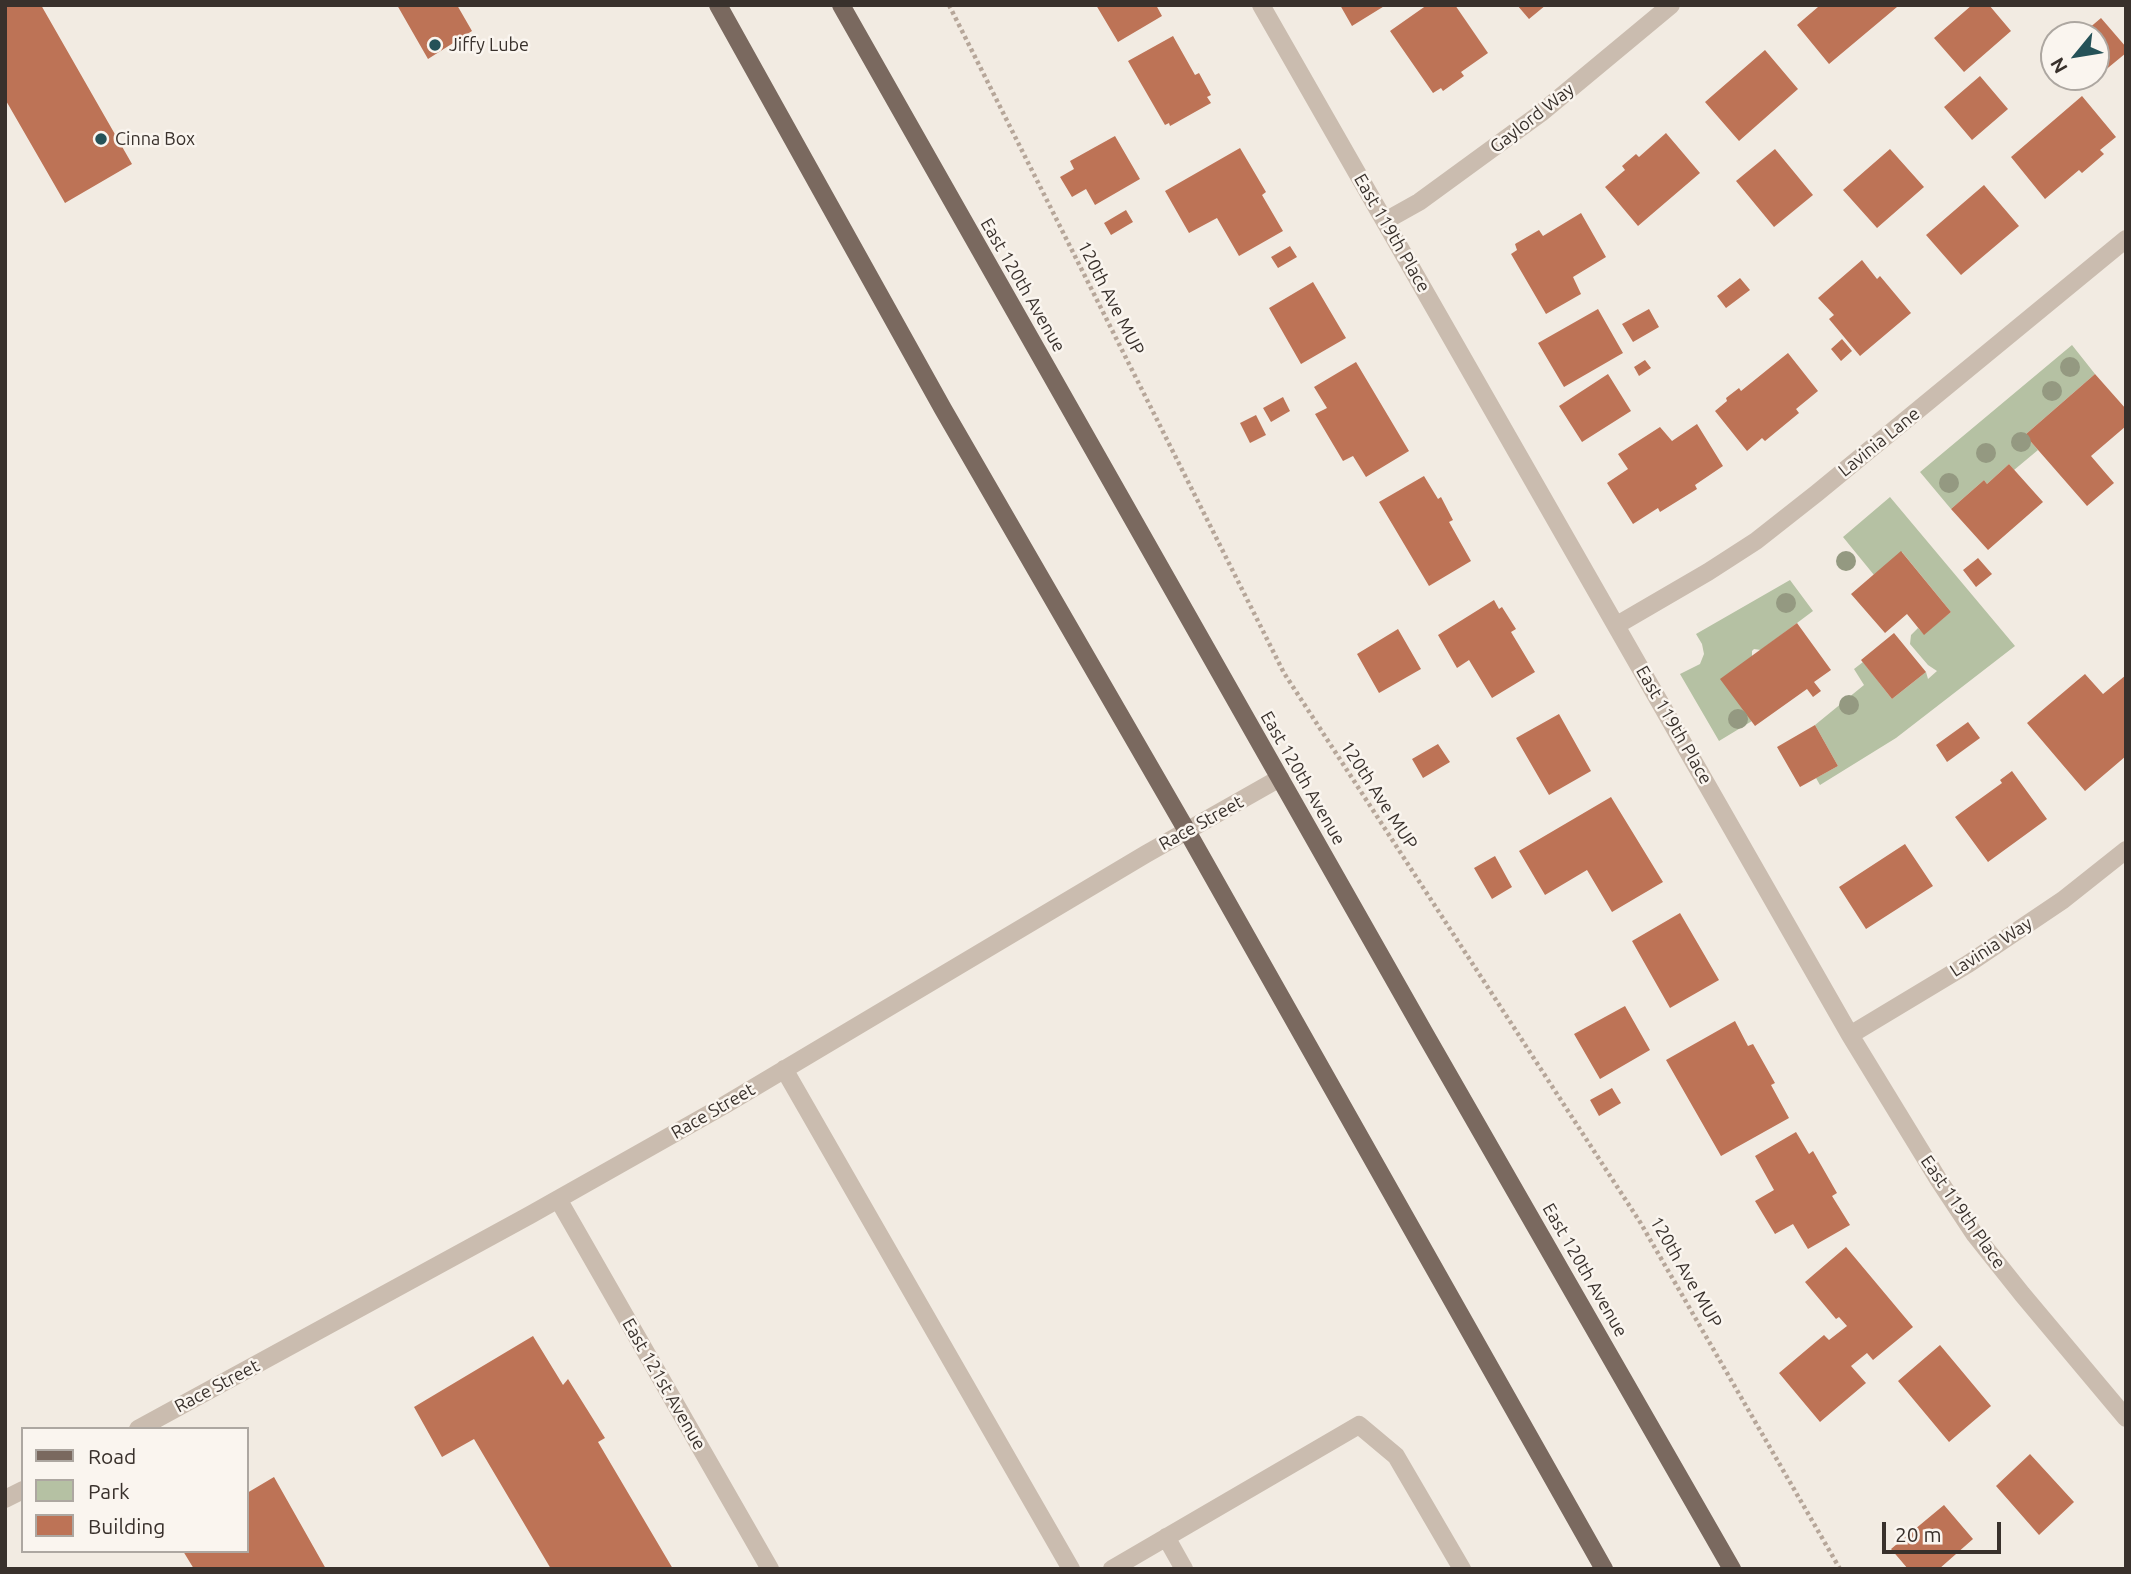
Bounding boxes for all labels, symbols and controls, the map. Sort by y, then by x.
north arrow [2040,21,2110,91]
place label: Jiffy Lube [449,34,529,56]
marker: Jiffy Lube [427,37,443,53]
text: N [2045,54,2072,77]
street label: Gaylord Way [1486,78,1578,158]
place label: Cinna Box [115,128,195,150]
marker: Cinna Box [93,131,109,147]
street label: East 119th Place [1349,170,1435,296]
street label: East 120th Avenue [976,214,1070,356]
street label: 120th Ave MUP [1073,237,1149,359]
street label: Lavinia Lane [1834,403,1924,481]
street label: East 119th Place [1631,662,1717,788]
street label: East 120th Avenue [1256,707,1350,849]
street label: 120th Ave MUP [1336,737,1422,853]
street label: Race Street [1155,791,1247,855]
street label: Lavinia Way [1946,912,2036,982]
street label: Race Street [667,1078,759,1144]
street label: East 119th Place [1916,1151,2010,1273]
street label: East 120th Avenue [1538,1199,1632,1341]
street label: 120th Ave MUP [1645,1213,1727,1331]
street label: East 121st Avenue [618,1314,710,1454]
street label: Race Street [171,1355,263,1417]
legend [21,1427,248,1553]
text: Road [88,1444,136,1468]
text: Park [88,1479,130,1503]
scale bar [1886,1508,2005,1552]
text: Building [88,1514,165,1538]
text: 20 m [1895,1522,1942,1546]

